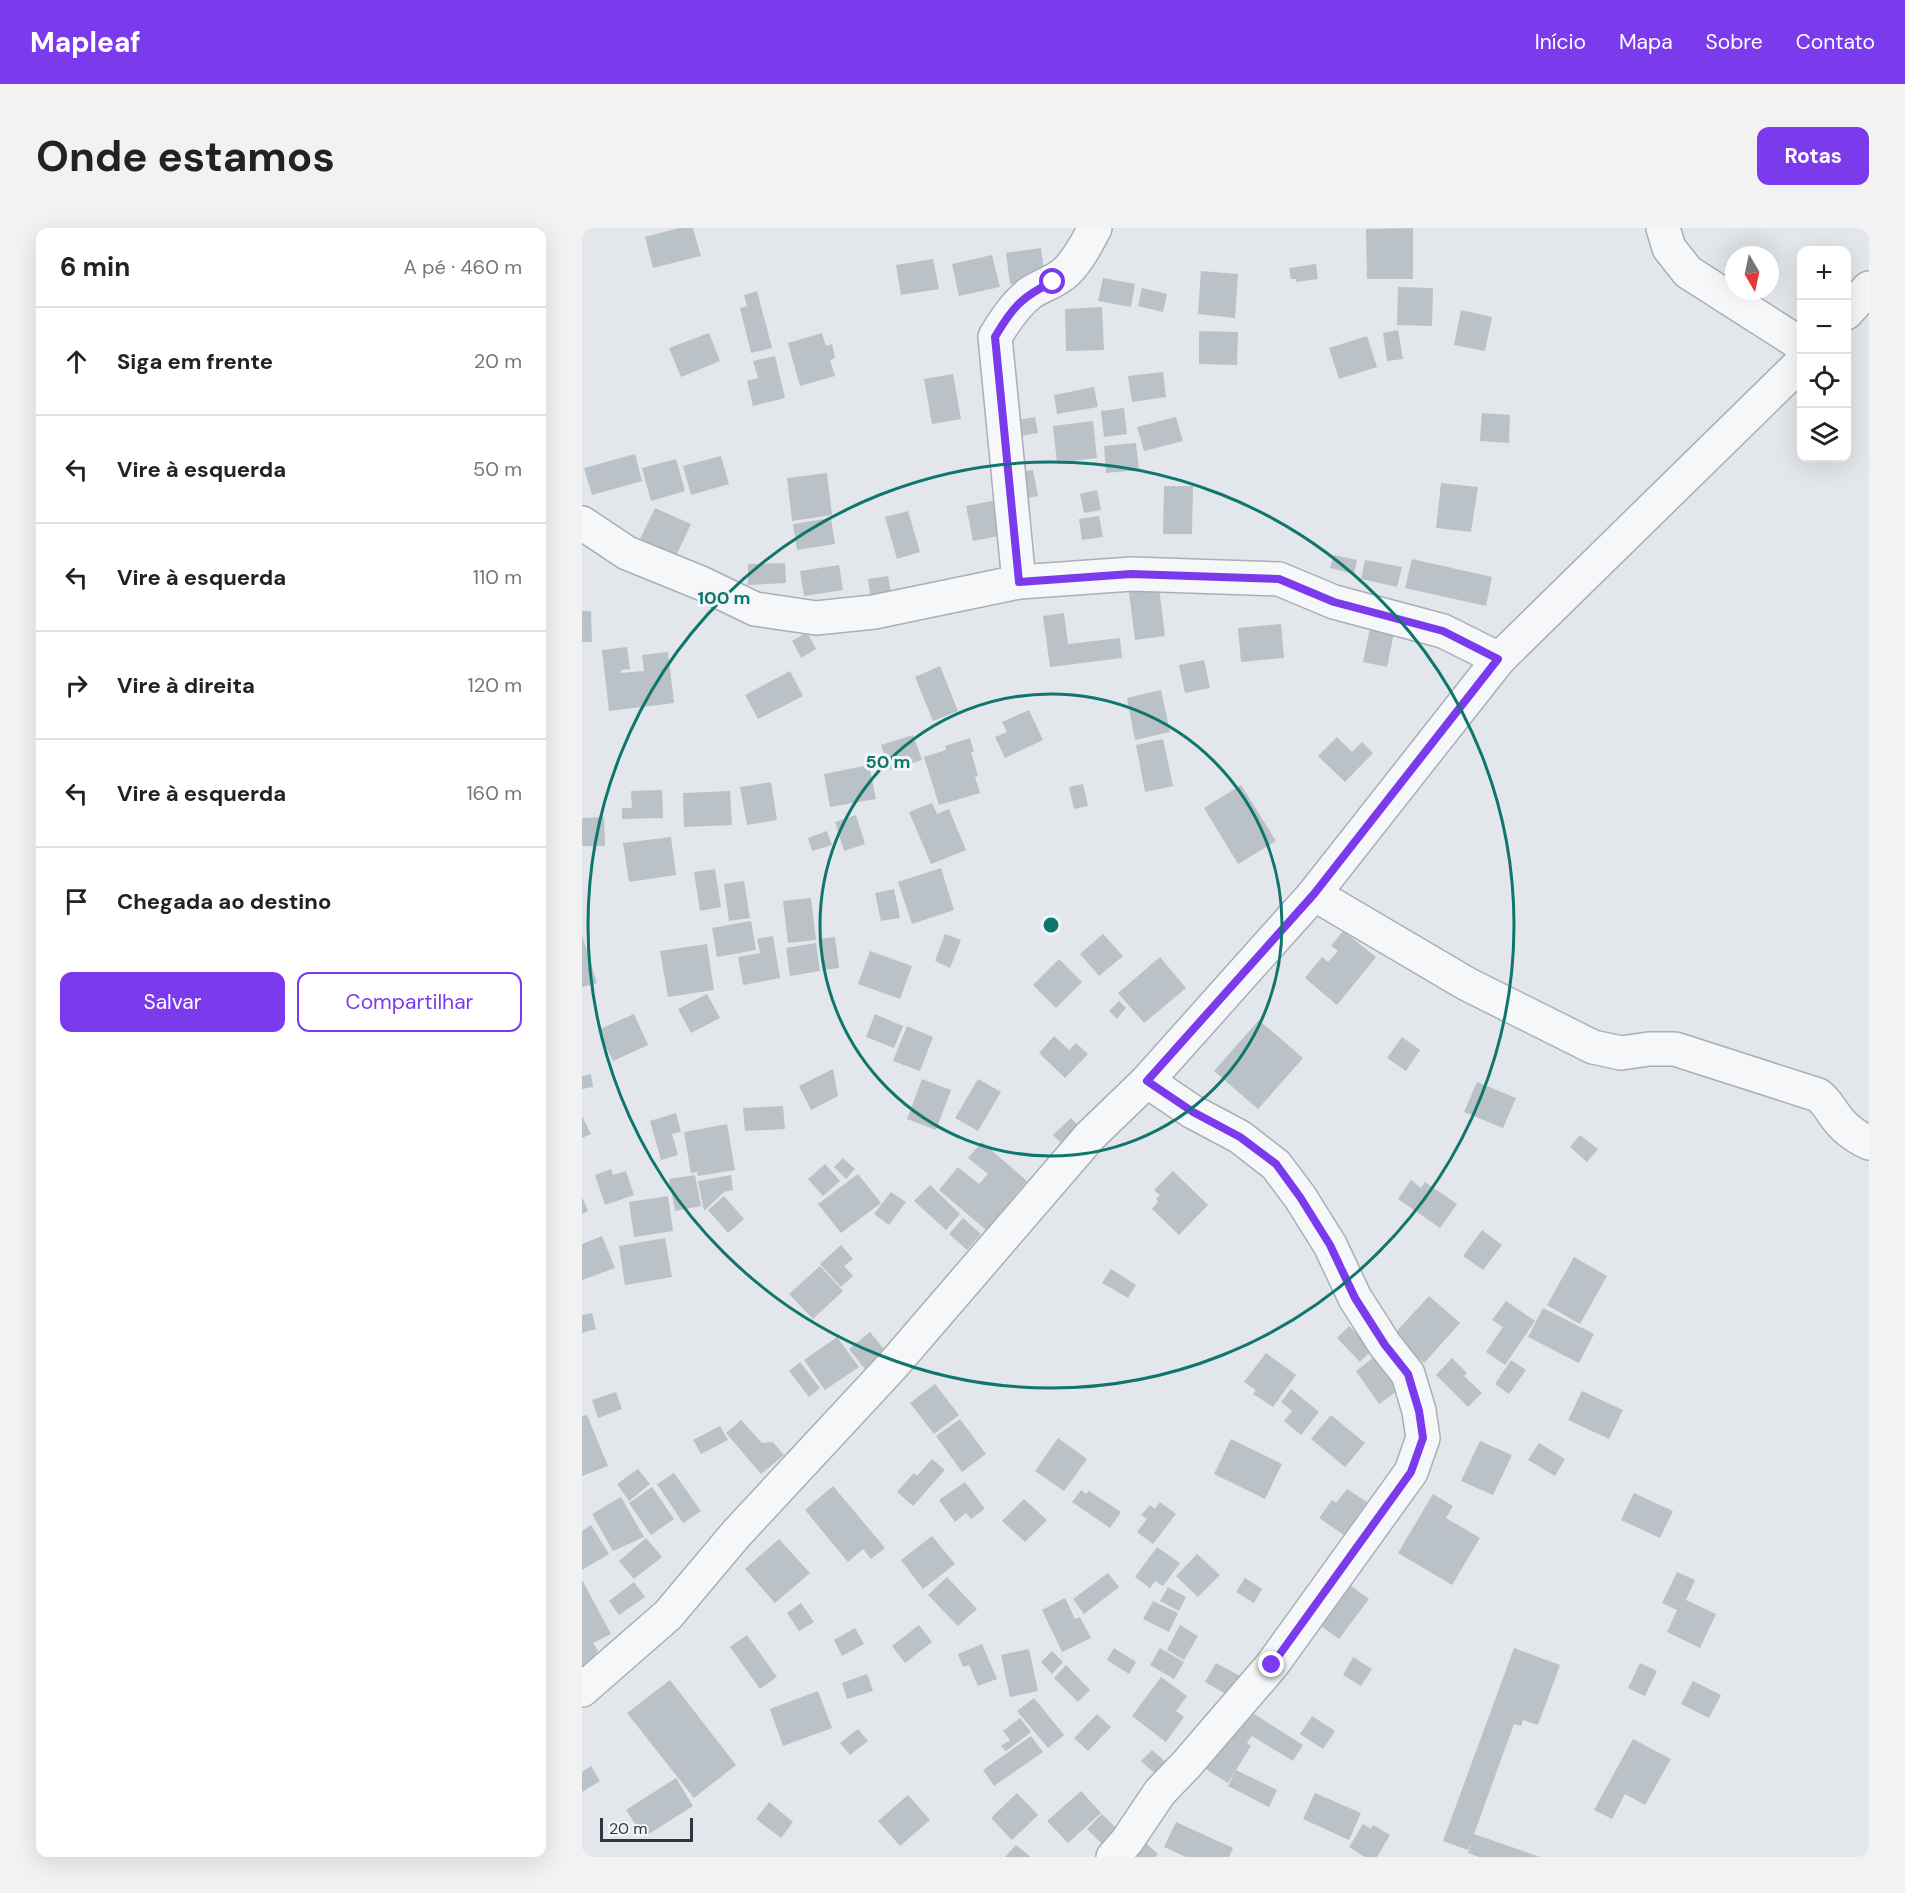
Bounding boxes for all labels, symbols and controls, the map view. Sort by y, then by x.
text: Mapleaf [30,24,141,61]
text: Início [1535,28,1586,56]
text: Mapa [1619,28,1673,56]
text: Sobre [1706,28,1763,56]
text: Contato [1796,28,1875,56]
button: Rotas [1757,127,1869,185]
text: Onde estamos [36,129,335,184]
north arrow [1725,246,1779,300]
map controls [1797,246,1851,462]
button: + [1797,246,1851,300]
text: 6 min [60,250,130,284]
text: A pé · 460 m [403,254,522,280]
route start [1039,268,1065,294]
button: − [1797,300,1851,354]
icon: ahead [60,345,93,378]
text: Siga em frente [117,347,273,376]
text: 20 m [474,348,522,374]
button: locate [1797,354,1851,408]
button: layers [1797,408,1851,462]
icon: left [60,453,93,486]
text: Vire à esquerda [117,455,286,484]
text: 50 m [473,456,522,482]
icon: left [60,561,93,594]
text: Vire à esquerda [117,563,286,592]
text: 110 m [473,564,522,590]
text: 100 m [697,586,751,610]
icon: right [60,669,93,702]
text: Vire à direita [117,671,255,700]
text: 120 m [468,672,522,698]
text: 50 m [865,750,911,774]
icon: left [60,777,93,810]
text: Vire à esquerda [117,779,286,808]
text: 160 m [466,780,522,806]
icon: arrive [60,885,93,918]
text: Chegada ao destino [117,887,331,916]
centre of rings [1041,915,1061,935]
button: Salvar [60,972,285,1032]
button: Compartilhar [297,972,522,1032]
route end [1258,1651,1284,1677]
scale bar [600,1815,693,1842]
text: 20 m [609,1818,648,1839]

